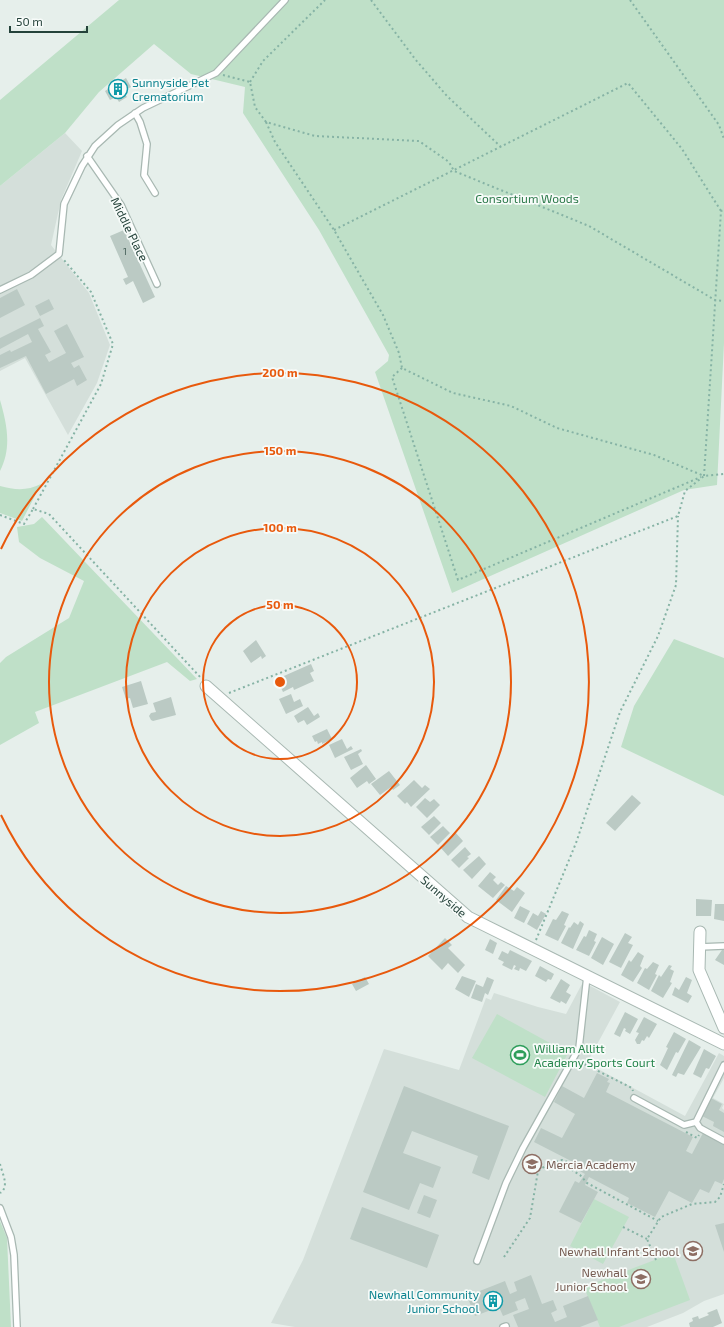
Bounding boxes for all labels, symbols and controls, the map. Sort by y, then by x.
scale bar [10,8,87,34]
text: 50 m [16,14,43,28]
place label: Sunnyside Pet Crematorium [132,75,209,103]
building icon: Sunnyside Pet Crematorium [107,78,129,100]
park label: Consortium Woods [475,191,579,205]
street label: Middle Place [108,195,152,263]
house number: 1 [123,245,127,257]
text: 200 m [262,365,298,379]
text: 150 m [264,443,296,457]
text: 100 m [263,520,297,534]
text: 50 m [266,597,294,611]
centre of rings [273,675,287,689]
street label: Sunnyside [418,872,470,920]
place label: William Allitt Academy Sports Court [534,1041,655,1069]
sports icon: William Allitt Academy Sports Court [509,1044,531,1066]
school or university icon: Mercia Academy [521,1153,543,1175]
place label: Mercia Academy [546,1157,636,1171]
school or university icon: Newhall Infant School [682,1240,704,1262]
place label: Newhall Infant School [559,1244,679,1258]
place label: Newhall Junior School [555,1265,627,1293]
school or university icon: Newhall Junior School [630,1268,652,1290]
place label: Newhall Community Junior School [369,1287,480,1315]
building icon: Newhall Community Junior School [482,1290,504,1312]

